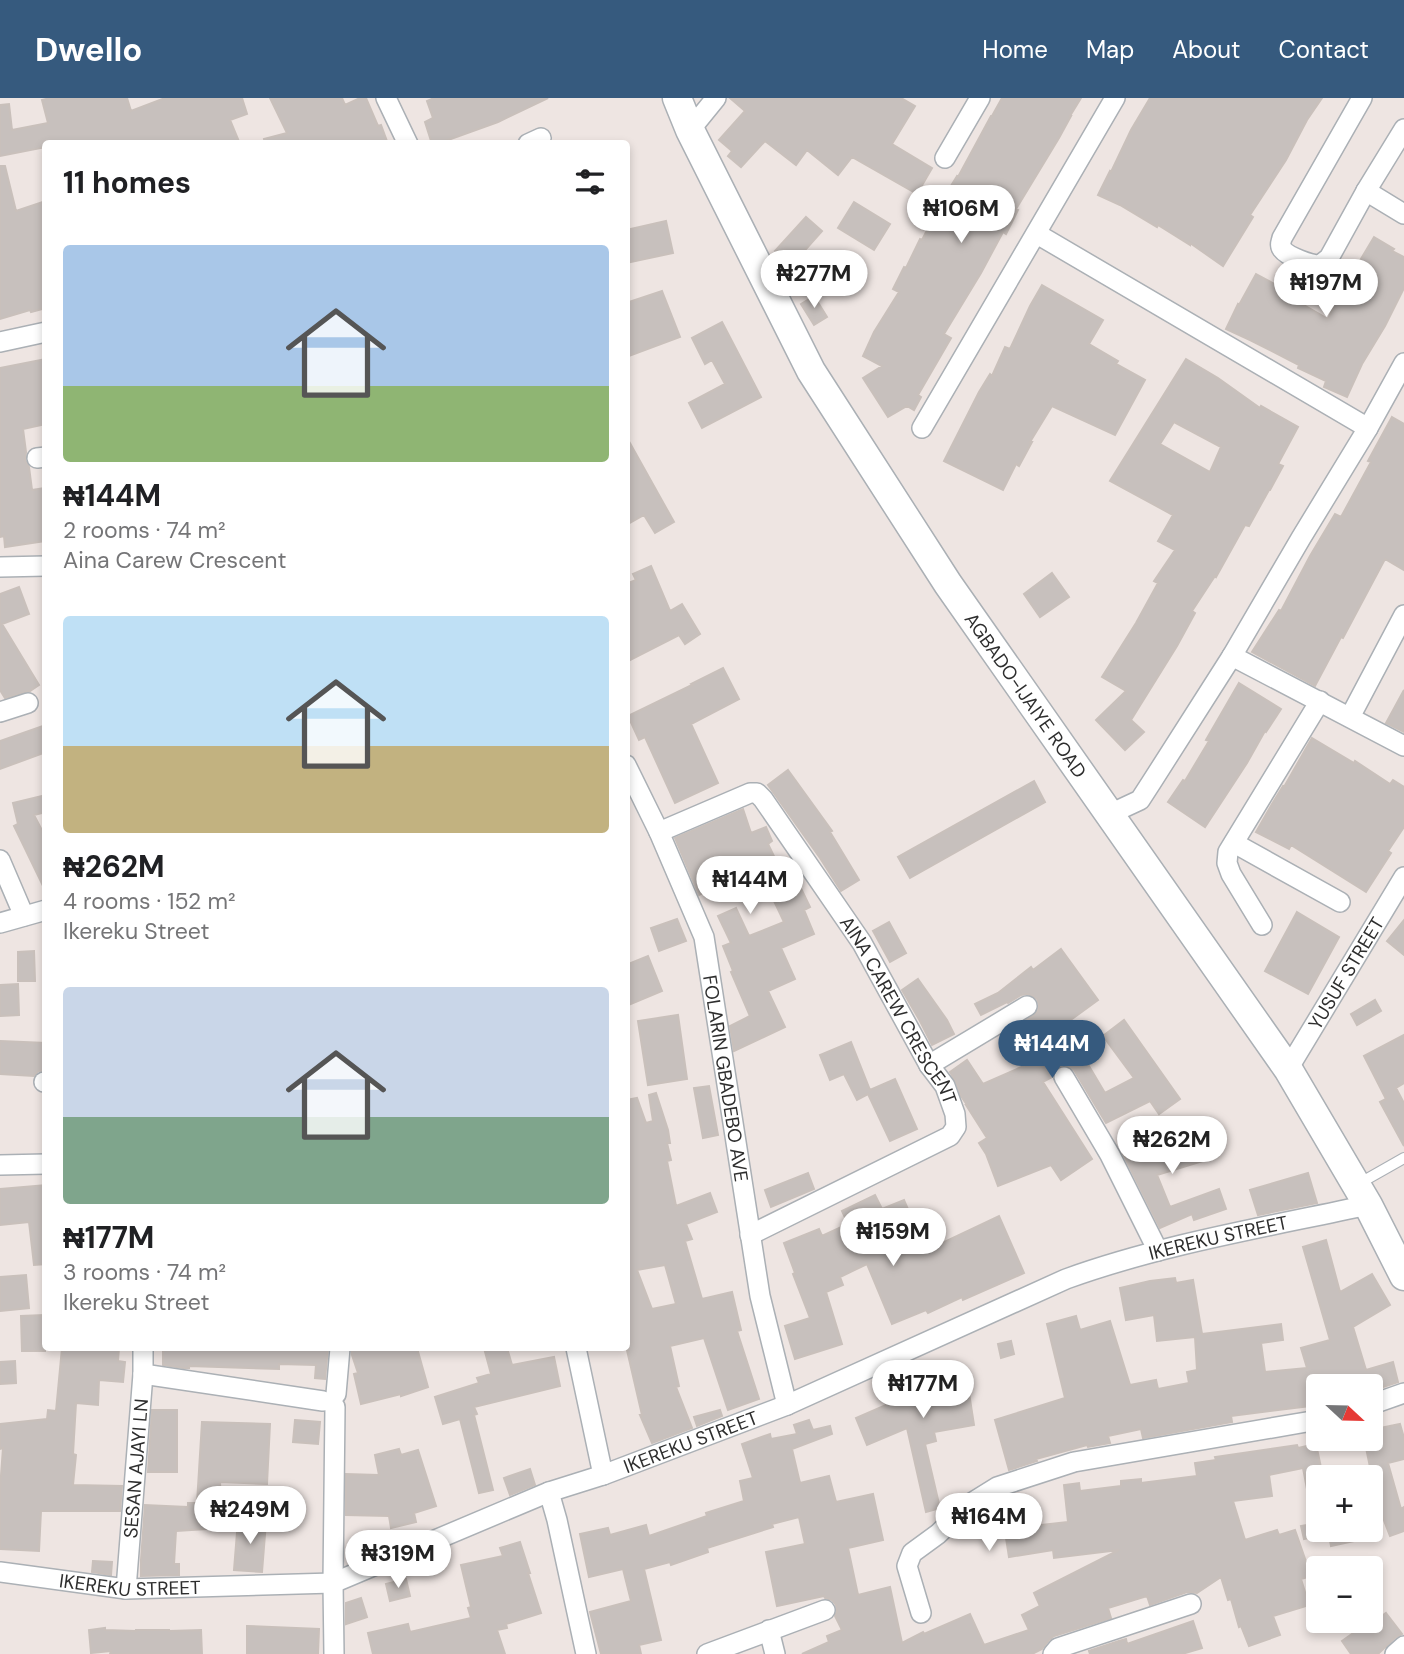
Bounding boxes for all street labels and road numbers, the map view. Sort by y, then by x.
street label: AGBADO-IJAIYE ROAD [959,607,1092,783]
street label: AINA CAREW CRESCENT [834,911,963,1108]
street label: YUSUF STREET [1302,912,1390,1034]
street label: FOLARIN GBADEBO AVE [698,973,755,1184]
street label: IKEREKU STREET [1146,1210,1290,1265]
street label: SESAN AJAYI LN [118,1398,154,1539]
street label: IKEREKU STREET [620,1405,762,1479]
street label: IKEREKU STREET [58,1568,201,1602]

